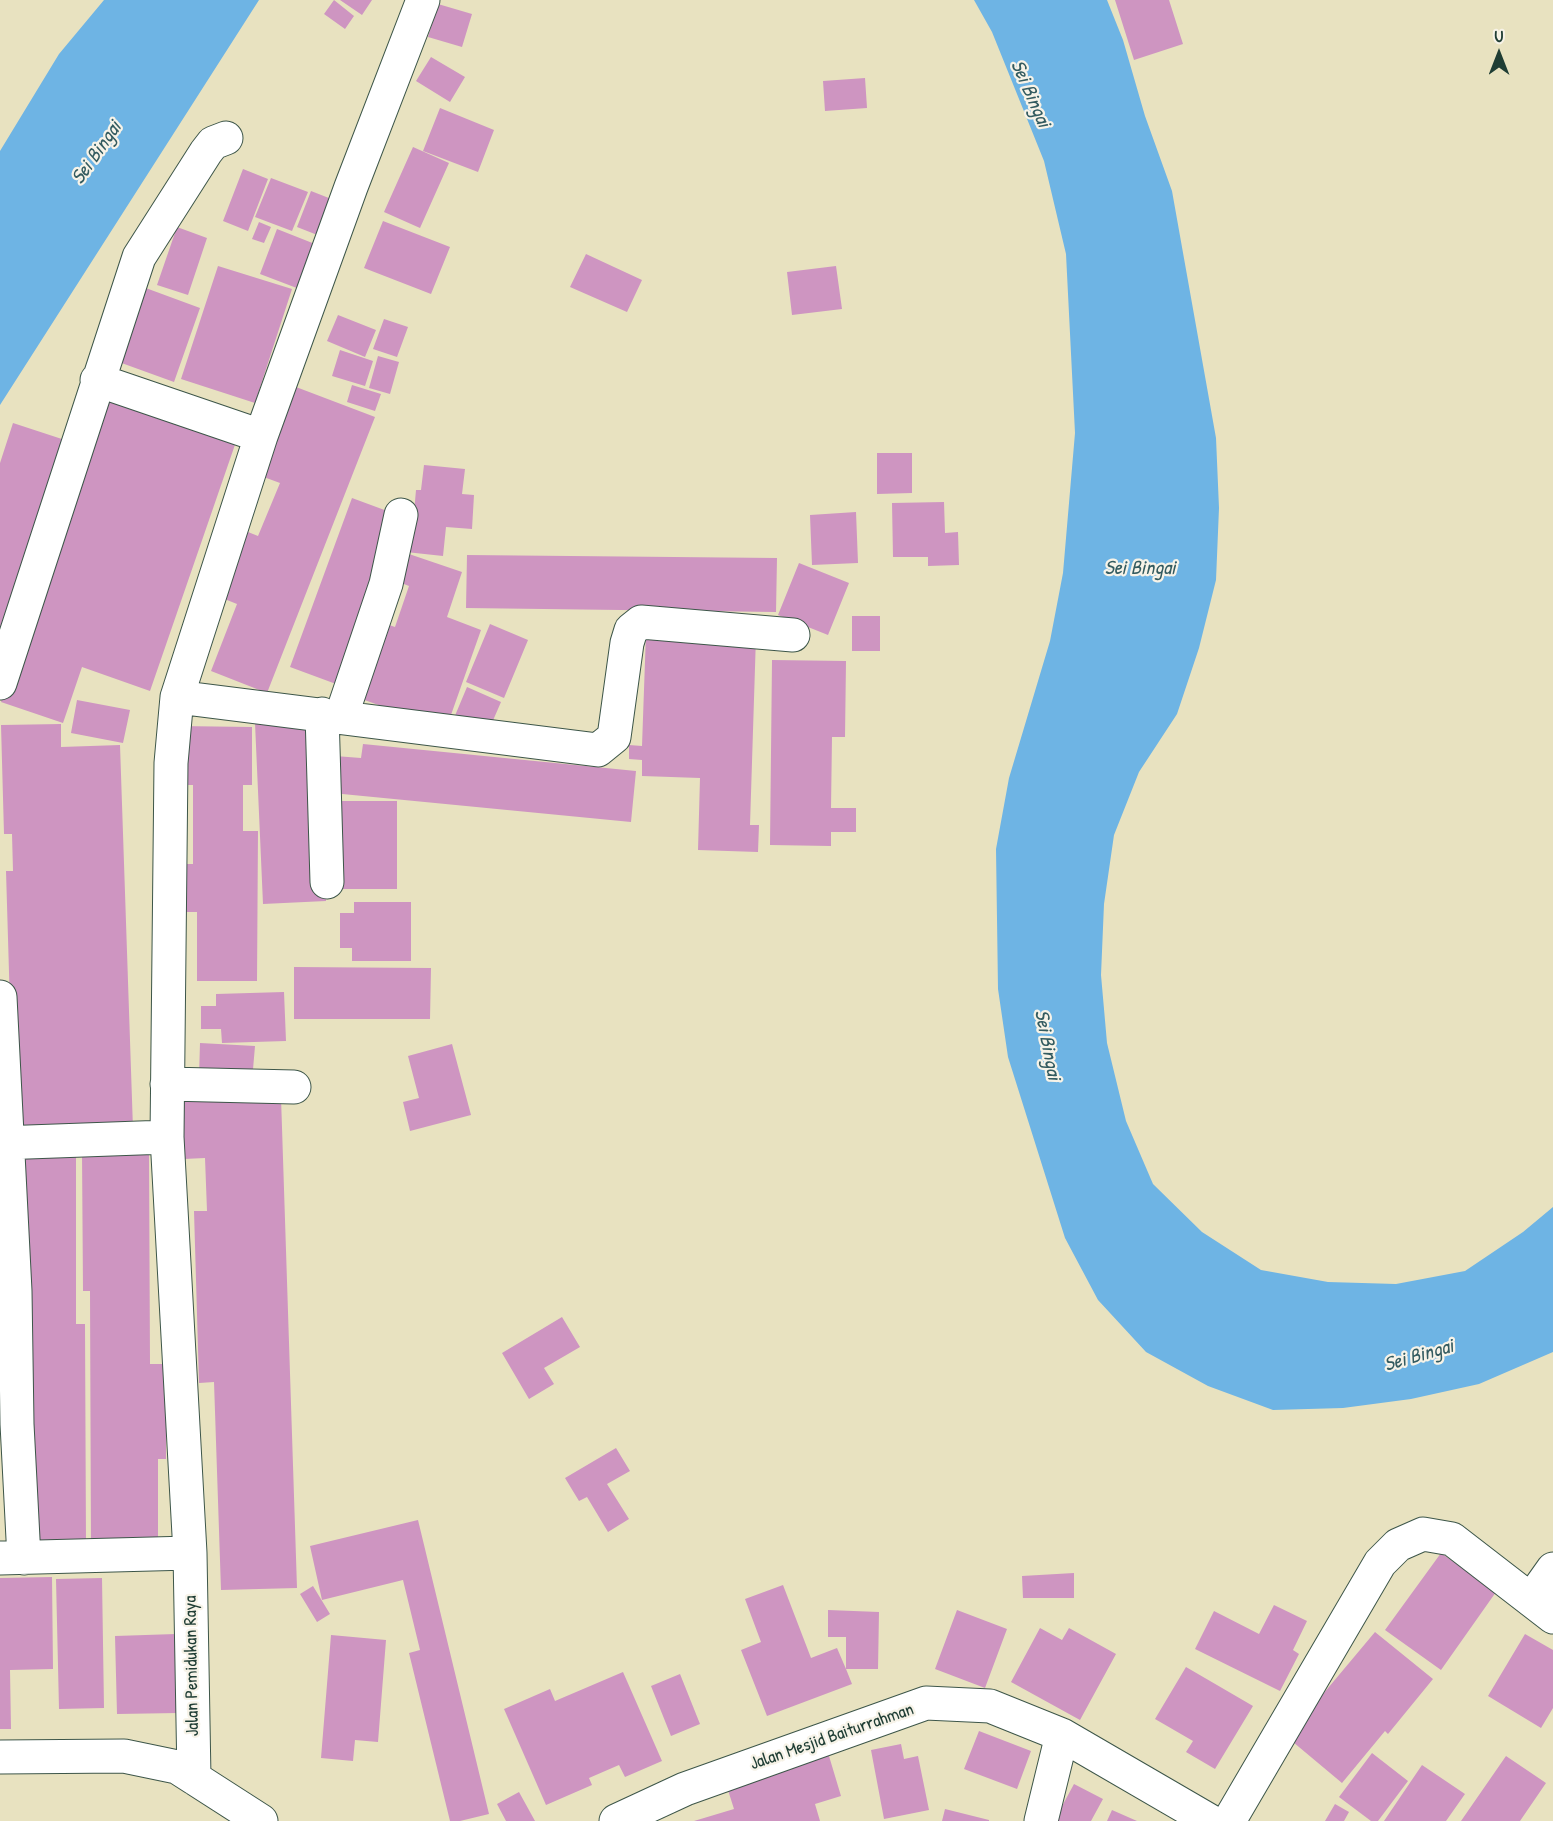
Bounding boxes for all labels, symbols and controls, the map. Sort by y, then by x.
north arrow [1469,24,1529,84]
text: U [1495,25,1503,47]
water label: Sei Bingai [1005,57,1055,131]
water label: Sei Bingai [67,117,127,189]
water label: Sei Bingai [1104,557,1176,581]
water label: Sei Bingai [1028,1008,1066,1082]
water label: Sei Bingai [1382,1335,1456,1377]
street label: Jalan Pemidukan Raya [180,1595,204,1737]
street label: Jalan Mesjid Baiturrahman [747,1699,917,1775]

